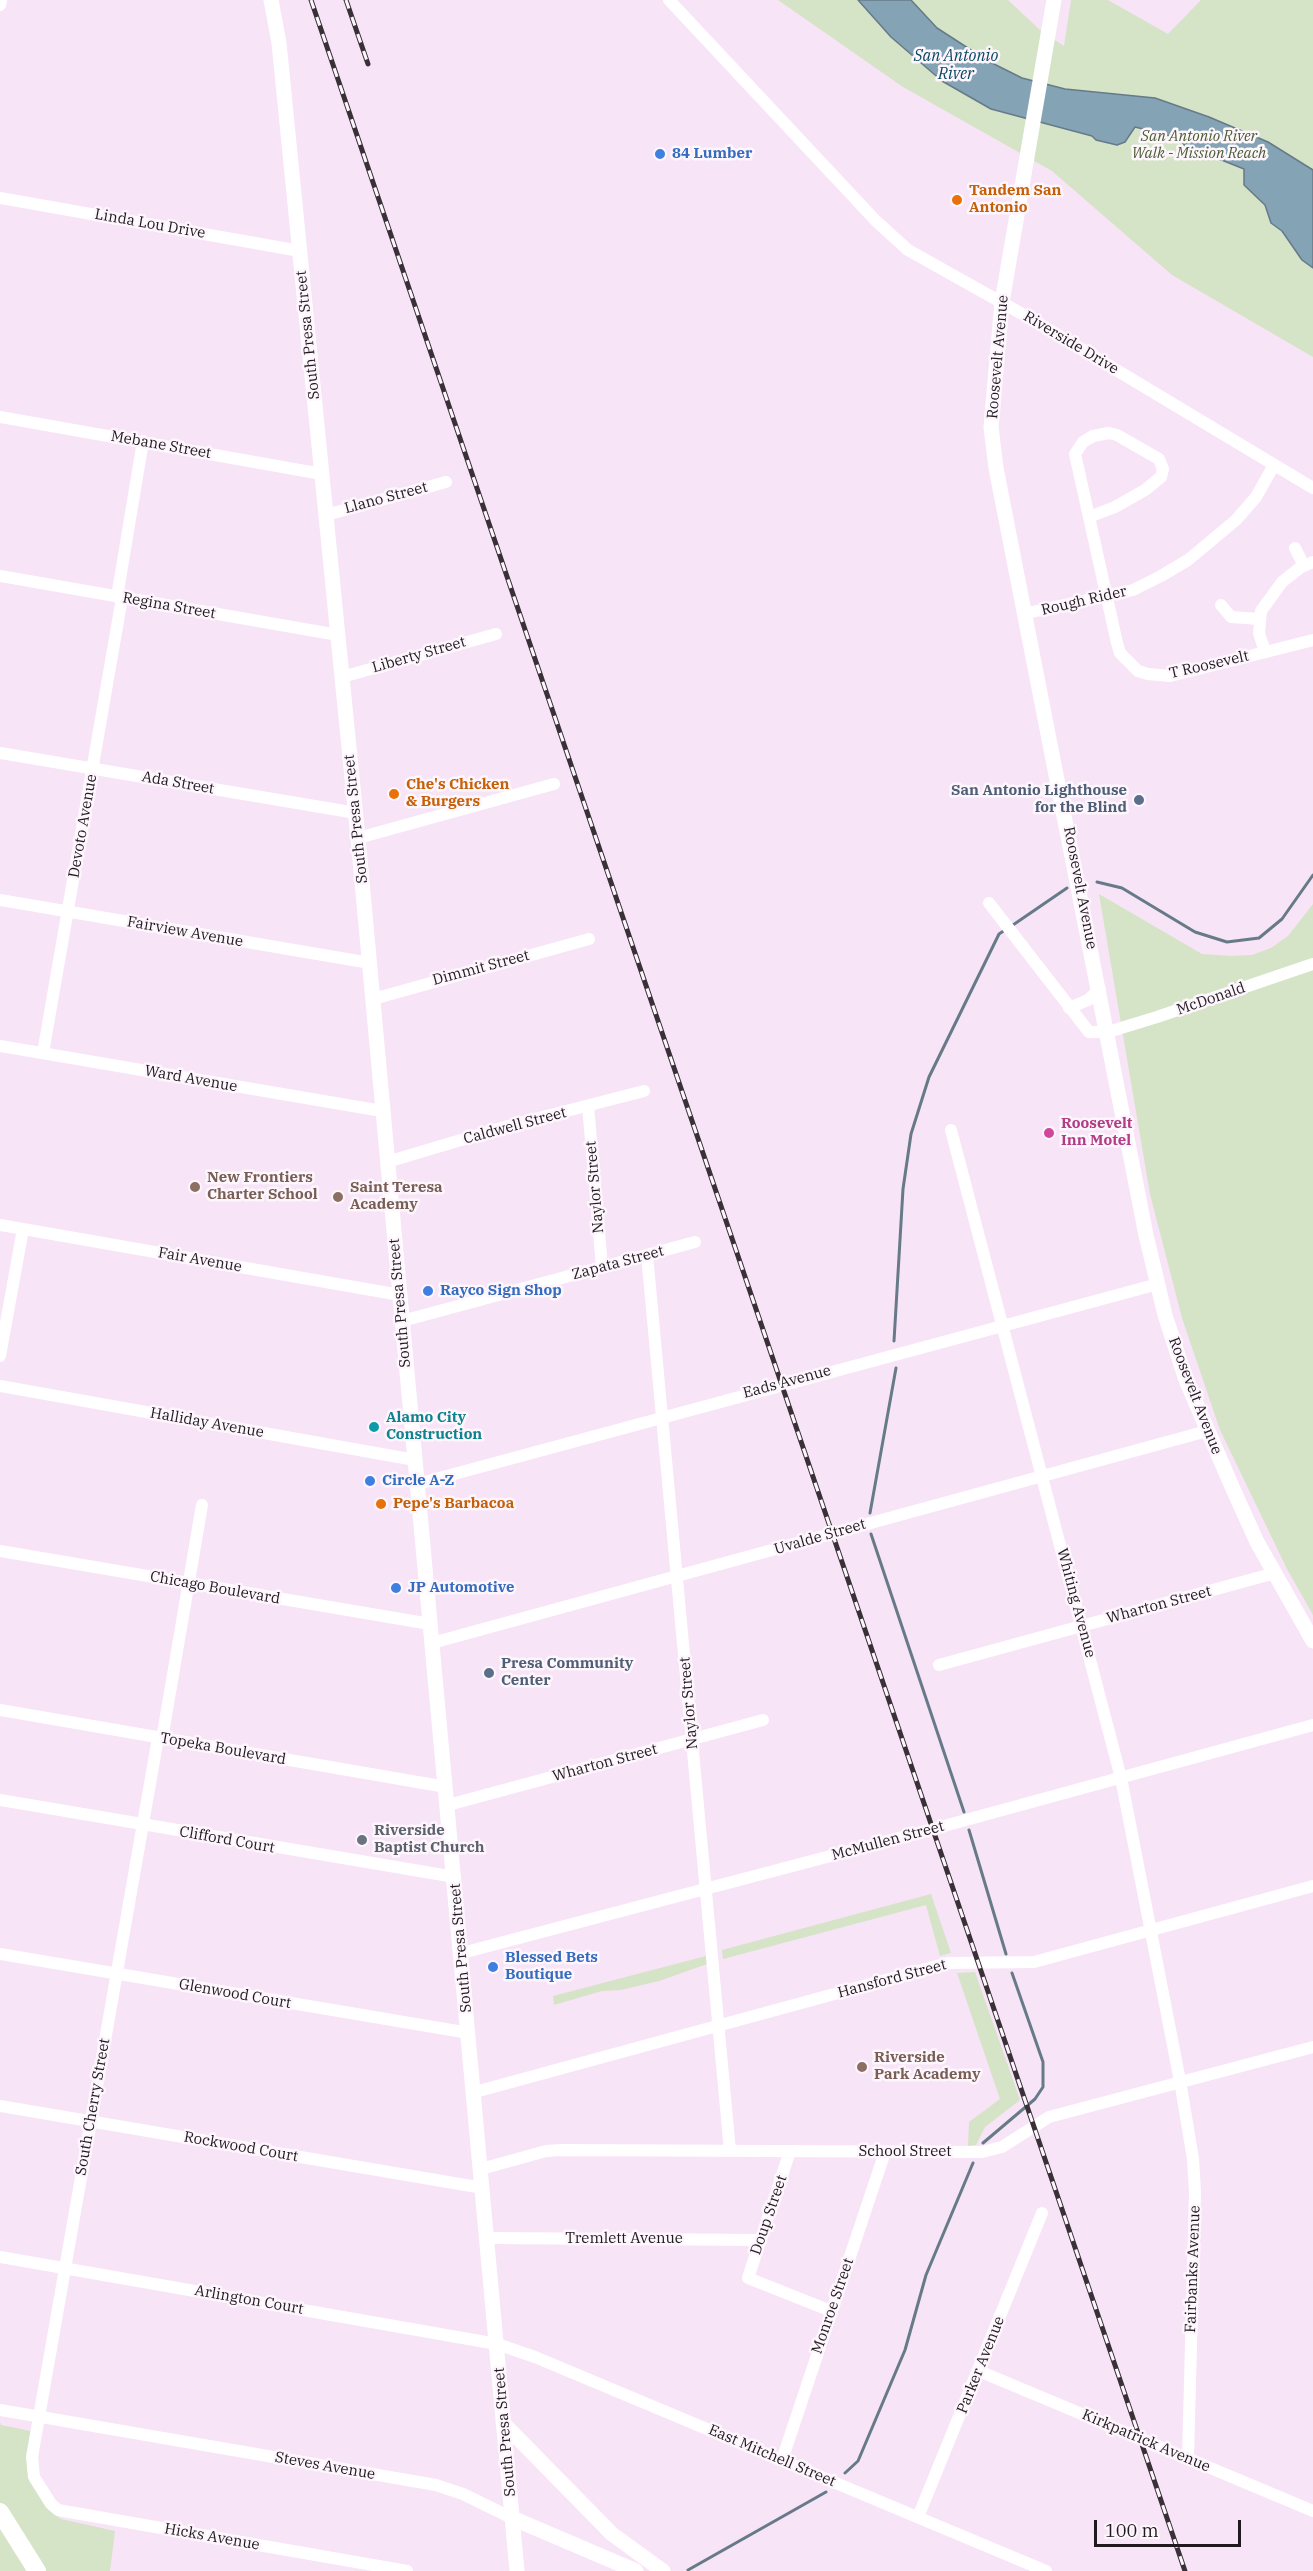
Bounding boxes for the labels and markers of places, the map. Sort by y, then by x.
place label: 84 Lumber [672,145,752,163]
marker: 84 Lumber [653,147,667,161]
place label: Tandem San Antonio [969,182,1061,217]
marker: Tandem San Antonio [950,193,964,207]
place label: Che's Chicken & Burgers [406,776,509,811]
place label: San Antonio Lighthouse for the Blind [951,782,1127,817]
marker: Che's Chicken & Burgers [387,787,401,801]
marker: San Antonio Lighthouse for the Blind [1132,793,1146,807]
place label: Roosevelt Inn Motel [1061,1115,1132,1150]
marker: Roosevelt Inn Motel [1042,1126,1056,1140]
place label: New Frontiers Charter School [207,1169,318,1204]
place label: Saint Teresa Academy [350,1179,443,1214]
marker: New Frontiers Charter School [188,1180,202,1194]
marker: Saint Teresa Academy [331,1190,345,1204]
place label: Rayco Sign Shop [440,1282,562,1300]
marker: Rayco Sign Shop [421,1284,435,1298]
place label: Alamo City Construction [386,1409,482,1444]
marker: Alamo City Construction [367,1420,381,1434]
place label: Circle A-Z [382,1472,454,1490]
marker: Circle A-Z [363,1474,377,1488]
place label: Pepe's Barbacoa [393,1495,514,1513]
marker: Pepe's Barbacoa [374,1497,388,1511]
place label: JP Automotive [408,1579,514,1597]
marker: JP Automotive [389,1581,403,1595]
place label: Presa Community Center [501,1655,633,1690]
marker: Presa Community Center [482,1666,496,1680]
place label: Riverside Baptist Church [374,1822,485,1857]
marker: Riverside Baptist Church [355,1833,369,1847]
place label: Blessed Bets Boutique [505,1949,598,1984]
marker: Blessed Bets Boutique [486,1960,500,1974]
place label: Riverside Park Academy [874,2049,980,2084]
marker: Riverside Park Academy [855,2060,869,2074]

